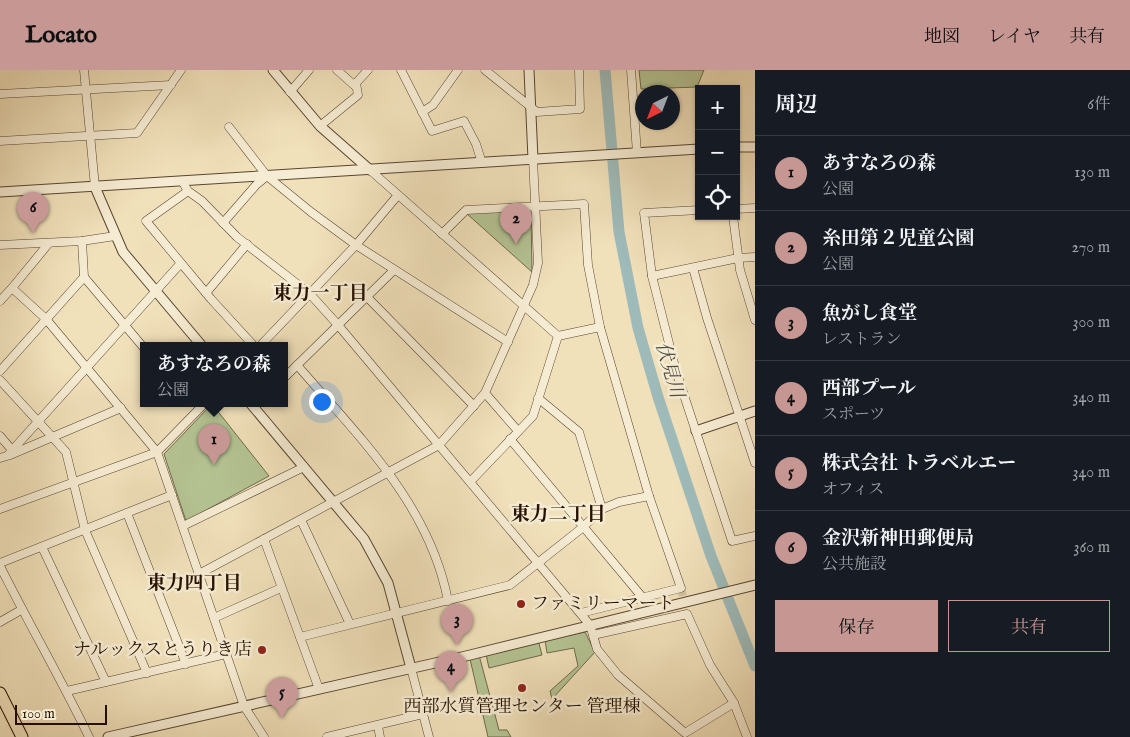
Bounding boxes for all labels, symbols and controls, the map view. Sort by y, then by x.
text: Locato [25,20,97,51]
text: 地図 [924,26,960,49]
text: レイヤ [988,26,1041,49]
text: 共有 [1069,26,1105,49]
north arrow [635,85,680,130]
map controls [695,85,740,220]
button: + [695,85,740,130]
text: 周辺 [775,92,817,119]
text: 6件 [1087,95,1110,115]
button: − [695,130,740,175]
text: あすなろの森 [822,152,936,176]
text: 1 [788,163,794,183]
text: 130 m [1074,163,1110,183]
button: locate [695,175,740,220]
text: 公園 [822,180,854,200]
pin: 6 [17,192,49,233]
pin: 2 [500,203,532,244]
text: 糸田第２児童公園 [822,227,974,251]
text: 2 [787,238,795,258]
text: 270 m [1071,238,1110,258]
text: 公園 [822,255,854,275]
district label: 東力一丁目 [272,282,368,306]
text: 魚がし食堂 [822,302,917,326]
text: 3 [788,313,794,333]
text: 300 m [1072,313,1110,333]
text: レストラン [822,330,902,350]
water label: 伏見川 [650,339,689,403]
popup [140,342,288,407]
text: あすなろの森 [157,353,271,377]
text: 西部プール [822,377,916,401]
text: 公園 [157,381,189,401]
text: 4 [787,388,795,408]
text: 340 m [1072,388,1110,408]
your location [309,389,335,415]
text: スポーツ [822,405,885,425]
pin: 1 [198,424,230,465]
text: 株式会社 トラベルエー [822,452,1016,476]
text: 5 [788,463,794,483]
text: 340 m [1072,463,1110,483]
text: オフィス [822,480,884,500]
district label: 東力二丁目 [510,503,606,527]
text: 金沢新神田郵便局 [822,527,974,551]
text: 6 [788,538,794,558]
text: 360 m [1074,538,1110,558]
text: 公共施設 [822,555,886,575]
district label: 東力四丁目 [146,572,242,596]
place label: ファミリーマート [531,593,675,616]
marker: ファミリーマート [515,598,527,610]
button: 保存 [775,600,938,652]
button: 共有 [948,600,1110,652]
pin: 3 [441,604,473,645]
place label: ナルックスとうりき店 [73,639,252,662]
marker: ナルックスとうりき店 [256,644,268,656]
pin: 4 [435,651,467,692]
pin: 5 [266,677,298,718]
marker: 西部水質管理センター 管理棟 [516,682,528,694]
place label: 西部水質管理センター 管理棟 [403,696,641,719]
scale bar [15,702,108,725]
text: 100 m [22,705,55,723]

